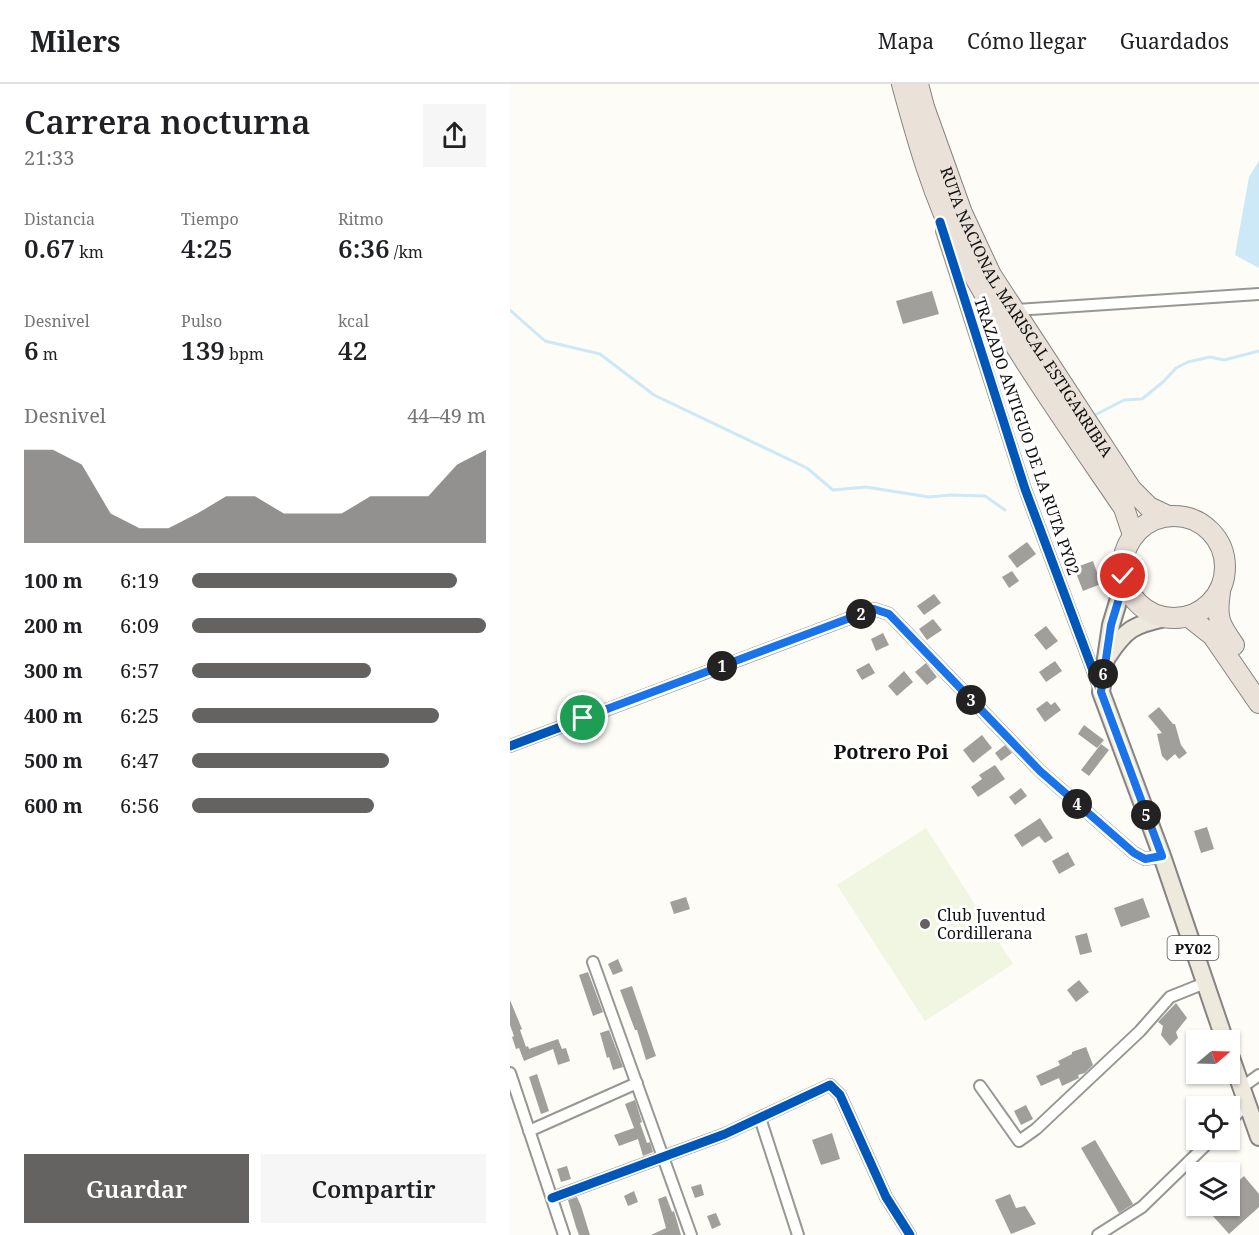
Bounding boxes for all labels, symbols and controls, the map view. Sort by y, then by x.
text: Milers [30,22,121,60]
text: Mapa [878,27,934,55]
text: Cómo llegar [967,27,1087,55]
text: Guardados [1120,27,1229,55]
text: Carrera nocturna [24,99,311,144]
button: share [423,104,486,167]
text: 21:33 [24,144,74,171]
street label: RUTA NACIONAL MARISCAL ESTIGARRIBIA [935,164,1119,462]
text: Distancia [24,208,95,230]
text: Tiempo [181,208,239,230]
text: Ritmo [338,208,384,230]
text: 0.67 [24,230,75,266]
text: 4:25 [181,230,233,266]
text: 6:36 [338,230,390,266]
text: km [75,241,104,263]
text: /km [390,241,423,263]
street label: TRAZADO ANTIGUO DE LA RUTA PY02 [969,294,1085,578]
text: Desnivel [24,310,90,332]
text: Pulso [181,310,222,332]
text: kcal [338,310,369,332]
text: 6 [24,332,39,368]
text: 139 [181,332,225,368]
text: 42 [338,332,367,368]
text: m [39,343,58,365]
text: bpm [225,343,264,365]
text: Desnivel [24,402,106,429]
text: 44–49 m [407,402,486,429]
pin [1097,550,1148,601]
icon: check [1106,559,1139,592]
text: 100 m [24,567,83,594]
text: 6:19 [120,567,159,594]
pin: 2 [846,599,876,629]
text: 2 [856,603,866,625]
text: 200 m [24,612,83,639]
text: 6:09 [120,612,159,639]
pin: 1 [707,651,737,681]
text: 1 [717,655,727,677]
text: 300 m [24,657,83,684]
text: 6:57 [120,657,159,684]
pin: 6 [1088,659,1118,689]
text: 6 [1098,663,1108,685]
pin: 3 [956,685,986,715]
text: 3 [966,689,976,711]
pin [557,692,608,743]
icon: arrive [566,701,599,734]
text: 400 m [24,702,83,729]
text: 6:25 [120,702,159,729]
district label: Potrero Poi [833,738,949,765]
text: 500 m [24,747,83,774]
text: 6:47 [120,747,159,774]
pin: 4 [1062,789,1092,819]
text: 600 m [24,792,83,819]
text: 6:56 [120,792,159,819]
text: 4 [1072,793,1082,815]
pin: 5 [1131,800,1161,830]
text: 5 [1141,804,1151,826]
place label: Club Juventud Cordillerana [937,904,1046,944]
marker: Club Juventud Cordillerana [918,917,932,931]
road number: PY02 [1168,936,1218,960]
north arrow [1186,1030,1240,1084]
map controls [1186,1030,1240,1216]
button: locate [1186,1096,1240,1150]
button: Guardar [24,1154,249,1223]
button: Compartir [261,1154,486,1223]
button: layers [1186,1162,1240,1216]

